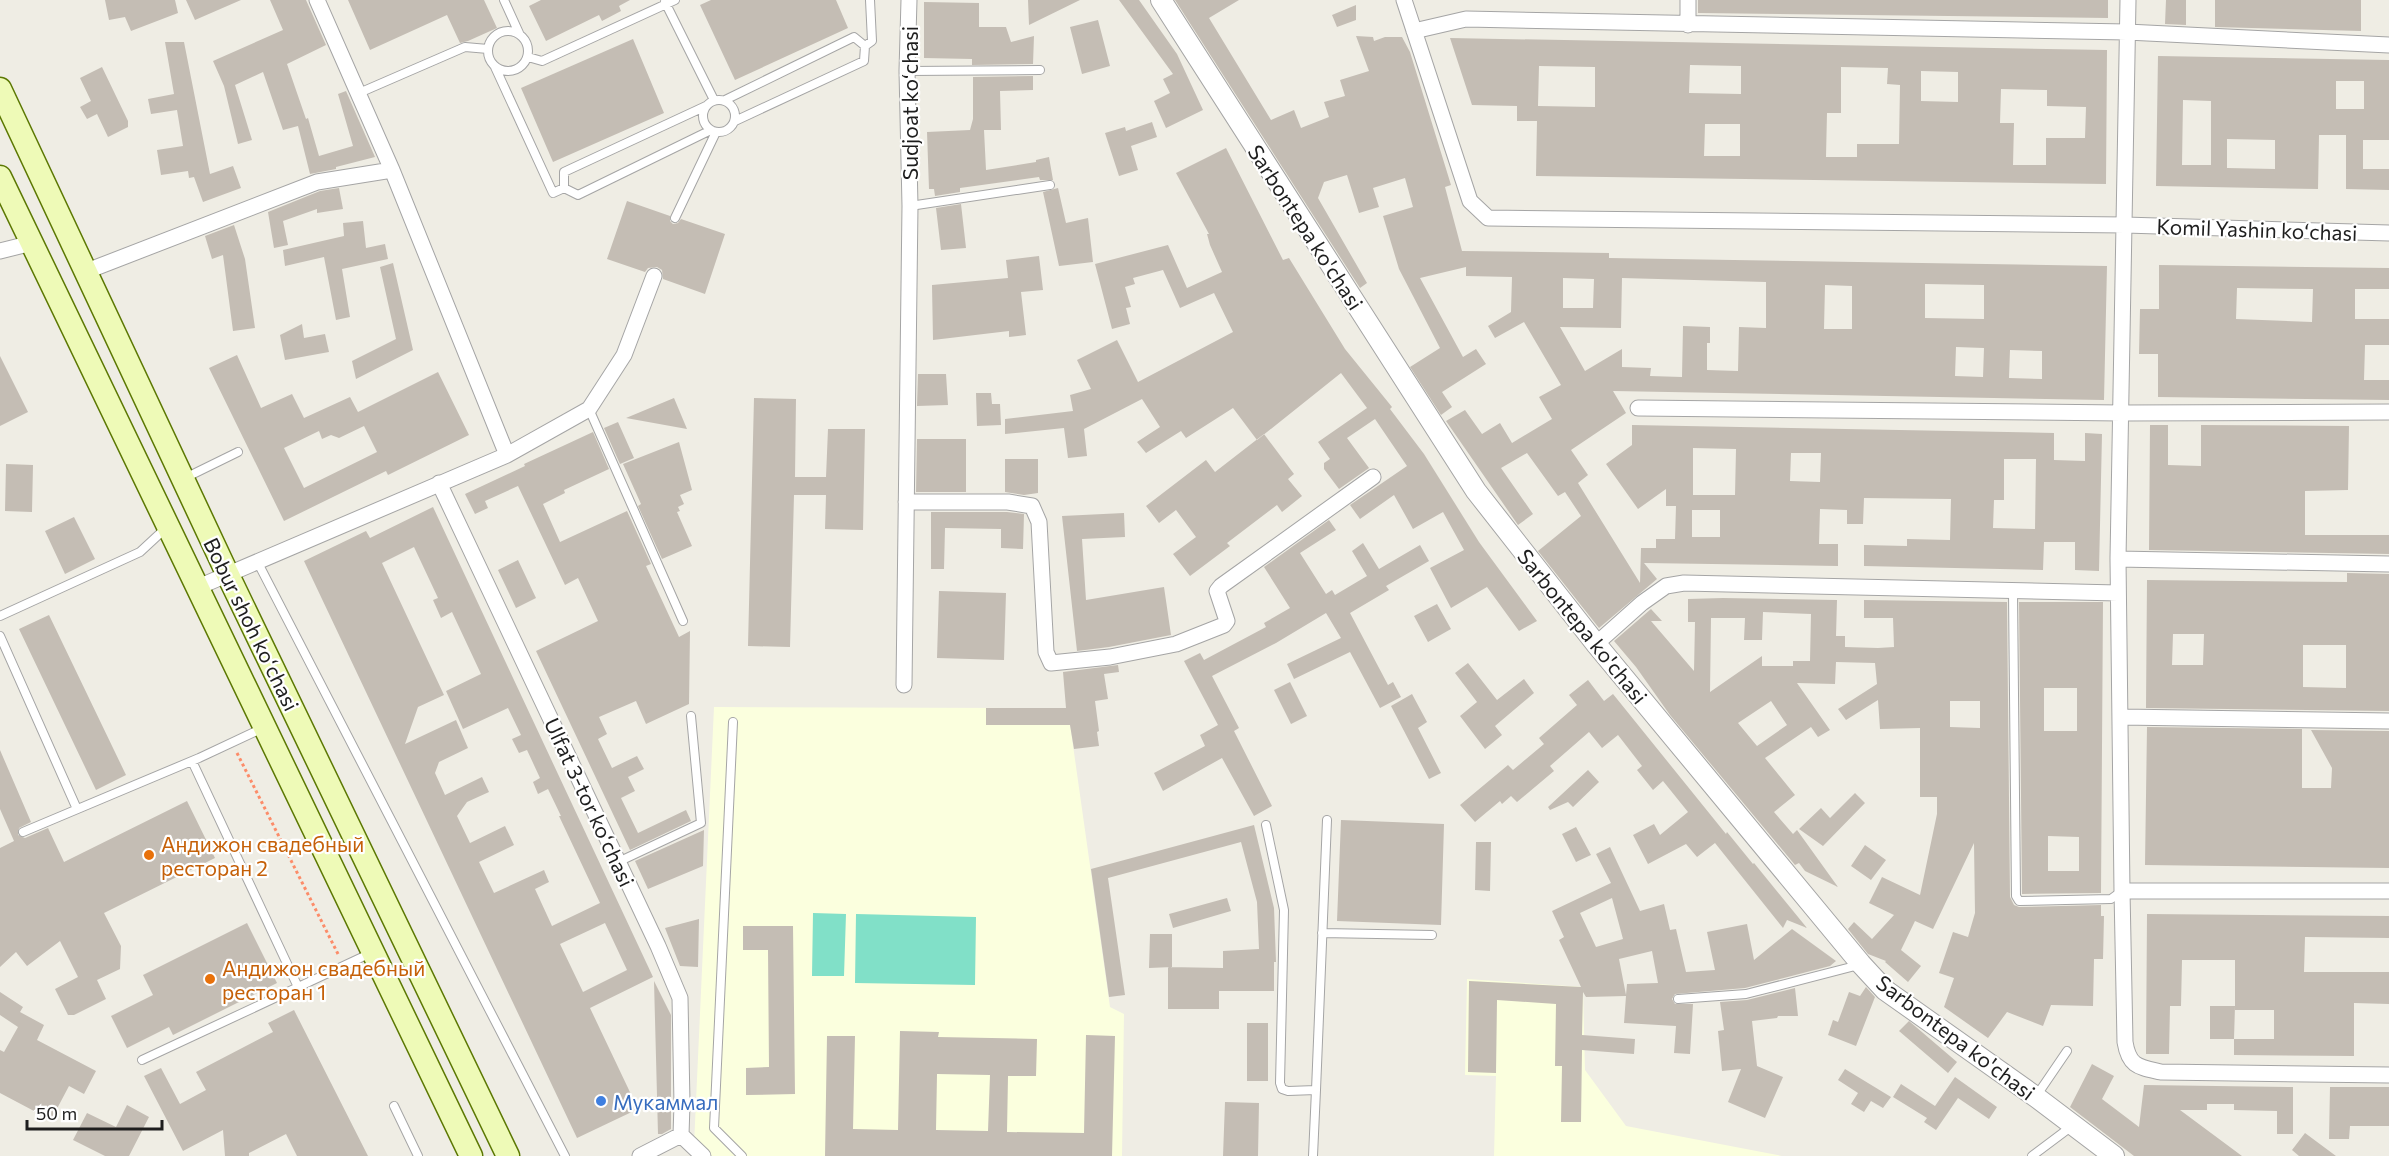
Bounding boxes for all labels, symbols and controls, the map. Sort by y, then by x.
street label: Sudjoat koʻchasi [897,26,922,180]
street label: Sarbontepa ko'chasi [1243,140,1369,314]
street label: Komil Yashin koʻchasi [2156,213,2358,245]
street label: Bobur shoh koʻchasi [199,533,305,715]
street label: Sarbontepa ko'chasi [1513,544,1653,708]
street label: Ulfat 3-tor koʻchasi [540,714,640,890]
place label: Андижон свадебный ресторан 2 [161,831,364,880]
marker: Андижон свадебный ресторан 2 [142,848,156,862]
place label: Андижон свадебный ресторан 1 [222,955,425,1004]
street label: Sarbontepa ko'chasi [1872,969,2040,1105]
marker: Андижон свадебный ресторан 1 [203,972,217,986]
place label: Мукаммал [613,1089,718,1114]
scale bar [27,1093,162,1131]
marker: Мукаммал [594,1094,608,1108]
text: 50 m [36,1102,77,1124]

